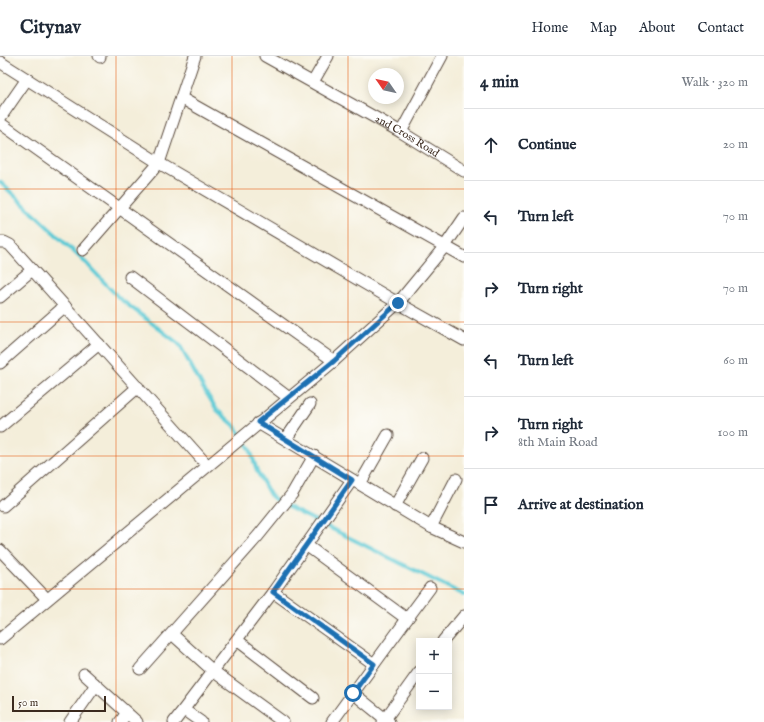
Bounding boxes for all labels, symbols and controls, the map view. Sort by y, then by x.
text: Citynav [20,16,81,40]
text: Home [532,19,568,37]
text: Map [590,19,617,37]
text: About [639,19,675,37]
text: Contact [697,19,744,37]
north arrow [368,68,404,104]
text: 4 min [480,72,519,93]
text: Walk · 320 m [682,74,748,91]
street label: 2nd Cross Road [372,112,442,161]
icon: ahead [480,134,502,156]
text: Continue [518,135,576,154]
text: 20 m [723,136,748,153]
icon: left [480,206,502,228]
text: Turn left [518,207,574,226]
text: 70 m [723,208,748,225]
icon: right [480,278,502,300]
text: Turn right [518,279,583,298]
text: 70 m [723,280,748,297]
route end [389,294,407,312]
icon: left [480,350,502,372]
text: Turn left [518,351,574,370]
text: 60 m [723,352,748,369]
text: Turn right [518,415,583,434]
icon: right [480,422,502,444]
text: 100 m [718,424,748,441]
text: 8th Main Road [518,434,598,451]
icon: arrive [480,494,502,516]
text: Arrive at destination [518,495,644,514]
map controls [416,638,452,710]
button: + [416,638,452,674]
button: − [416,674,452,710]
route start [344,684,362,702]
scale bar [12,694,106,713]
text: 50 m [18,696,38,710]

